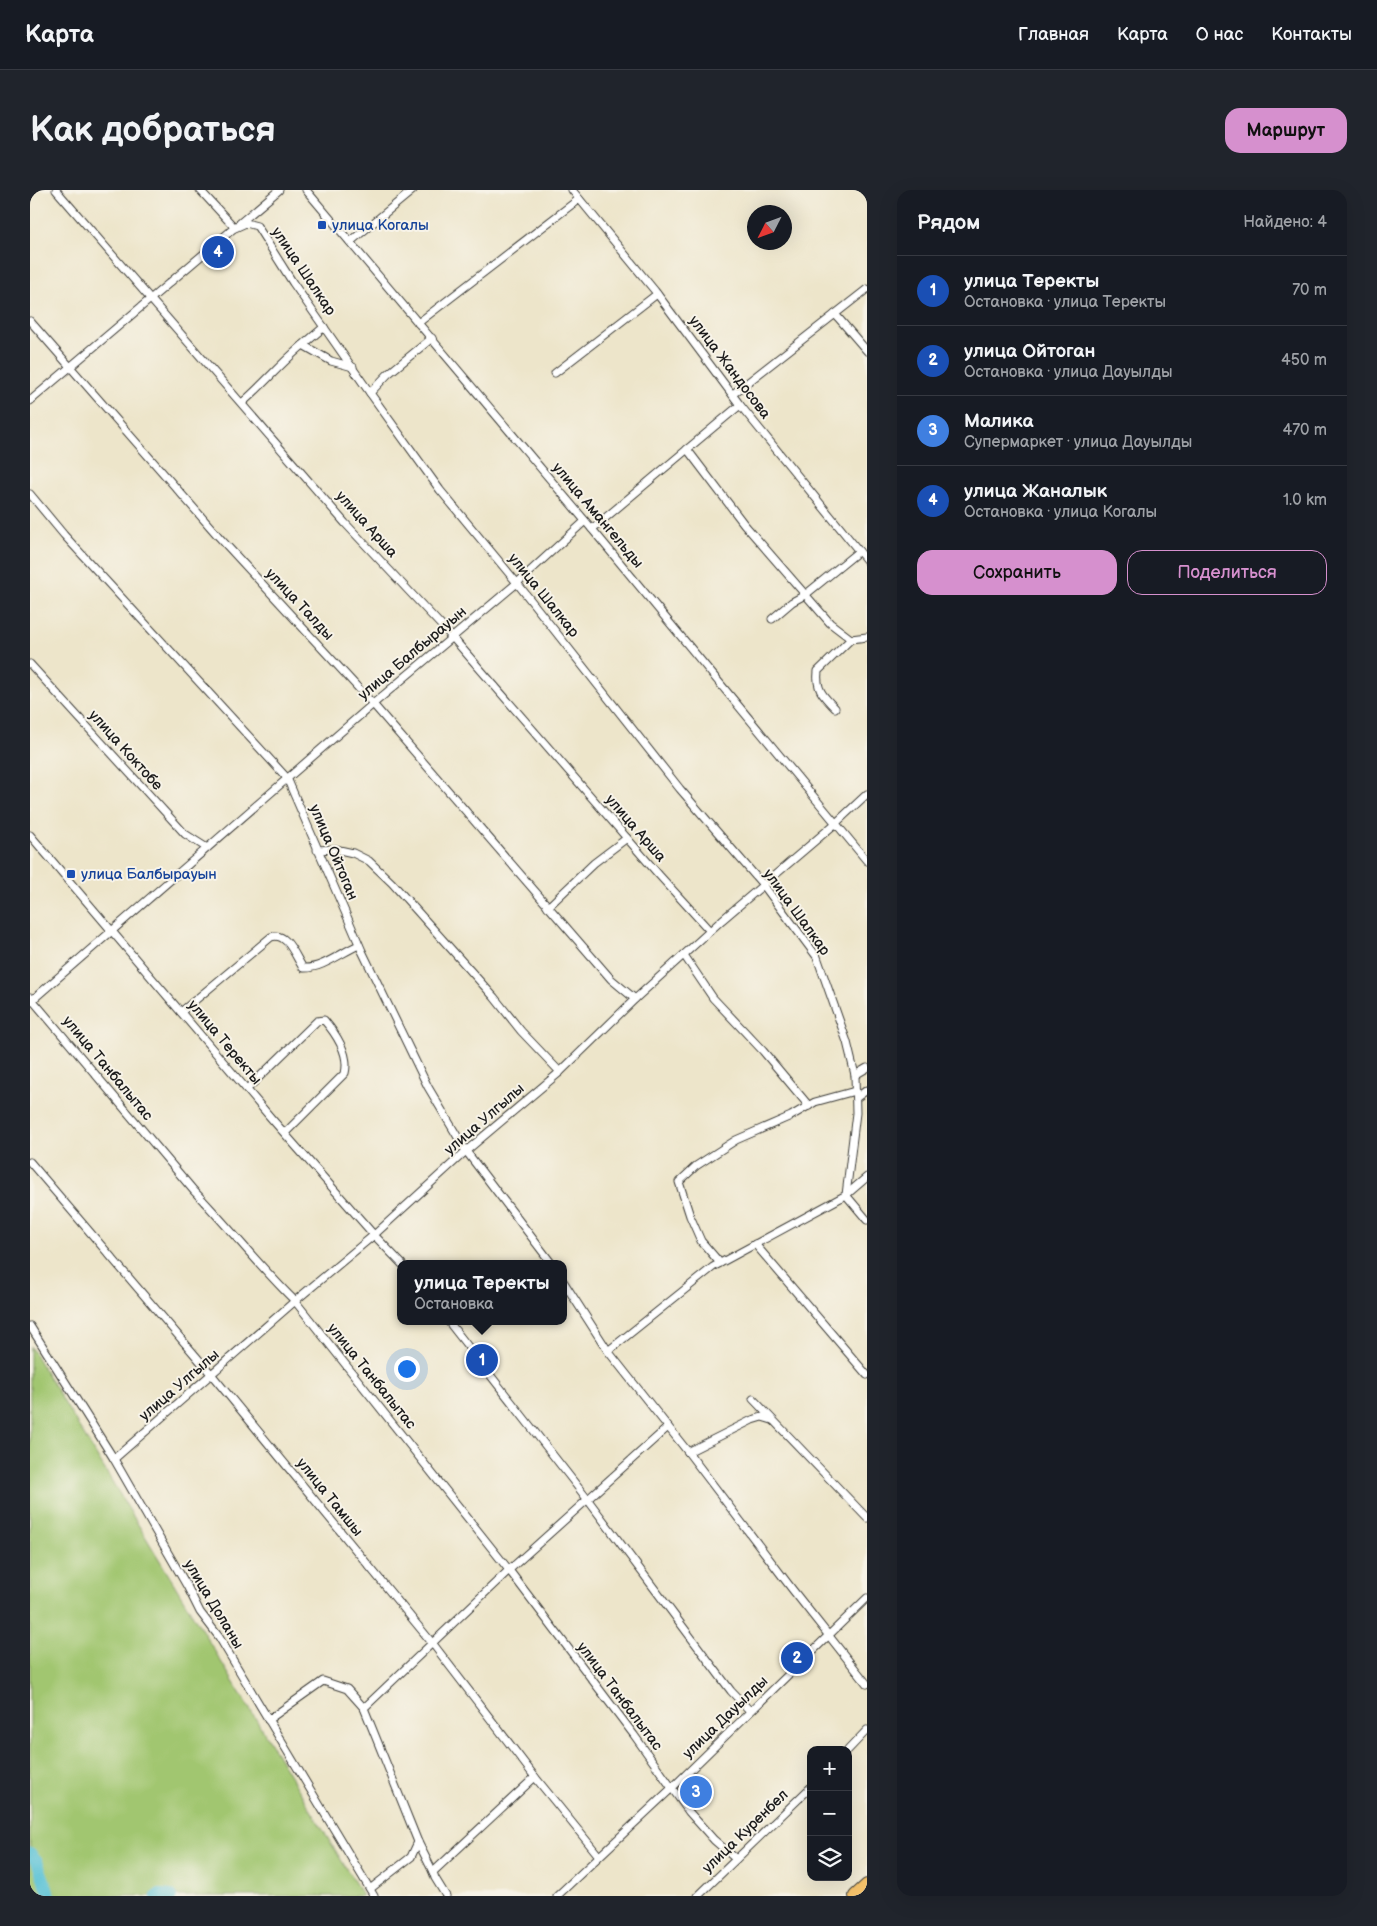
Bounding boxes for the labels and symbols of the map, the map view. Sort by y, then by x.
north arrow [747,205,792,250]
place label: улица Когалы [332,216,429,235]
marker: улица Когалы [316,219,328,231]
street label: улица Шалкар [267,223,340,320]
pin: 4 [202,233,234,271]
street label: улица Жандосова [684,312,775,423]
street label: улица Амангельды [548,459,647,572]
street label: улица Арша [332,487,402,562]
street label: улица Шалкар [504,550,584,642]
street label: улица Талды [261,564,338,644]
street label: улица Балбырауын [354,602,470,704]
street label: улица Коктобе [84,706,167,795]
street label: улица Арша [601,791,670,866]
street label: улица Ойтоган [305,801,362,903]
place label: улица Балбырауын [81,865,217,884]
street label: улица Шалкар [759,865,835,960]
marker: улица Балбырауын [65,868,77,880]
street label: улица Теректы [184,996,266,1089]
street label: улица Танбалытас [58,1012,157,1125]
street label: улица Улгылы [440,1079,528,1159]
street label: улица Танбалытас [323,1319,421,1434]
pin: 1 [466,1341,498,1379]
street label: улица Улгылы [135,1345,223,1425]
your location [394,1356,420,1382]
street label: улица Тамшы [292,1454,367,1540]
street label: улица Доланы [180,1556,248,1652]
street label: улица Танбалытас [573,1638,667,1755]
pin: 2 [781,1639,813,1677]
street label: улица Дауылды [679,1672,772,1763]
pin: 3 [680,1773,712,1811]
street label: улица Куренбел [698,1785,792,1877]

